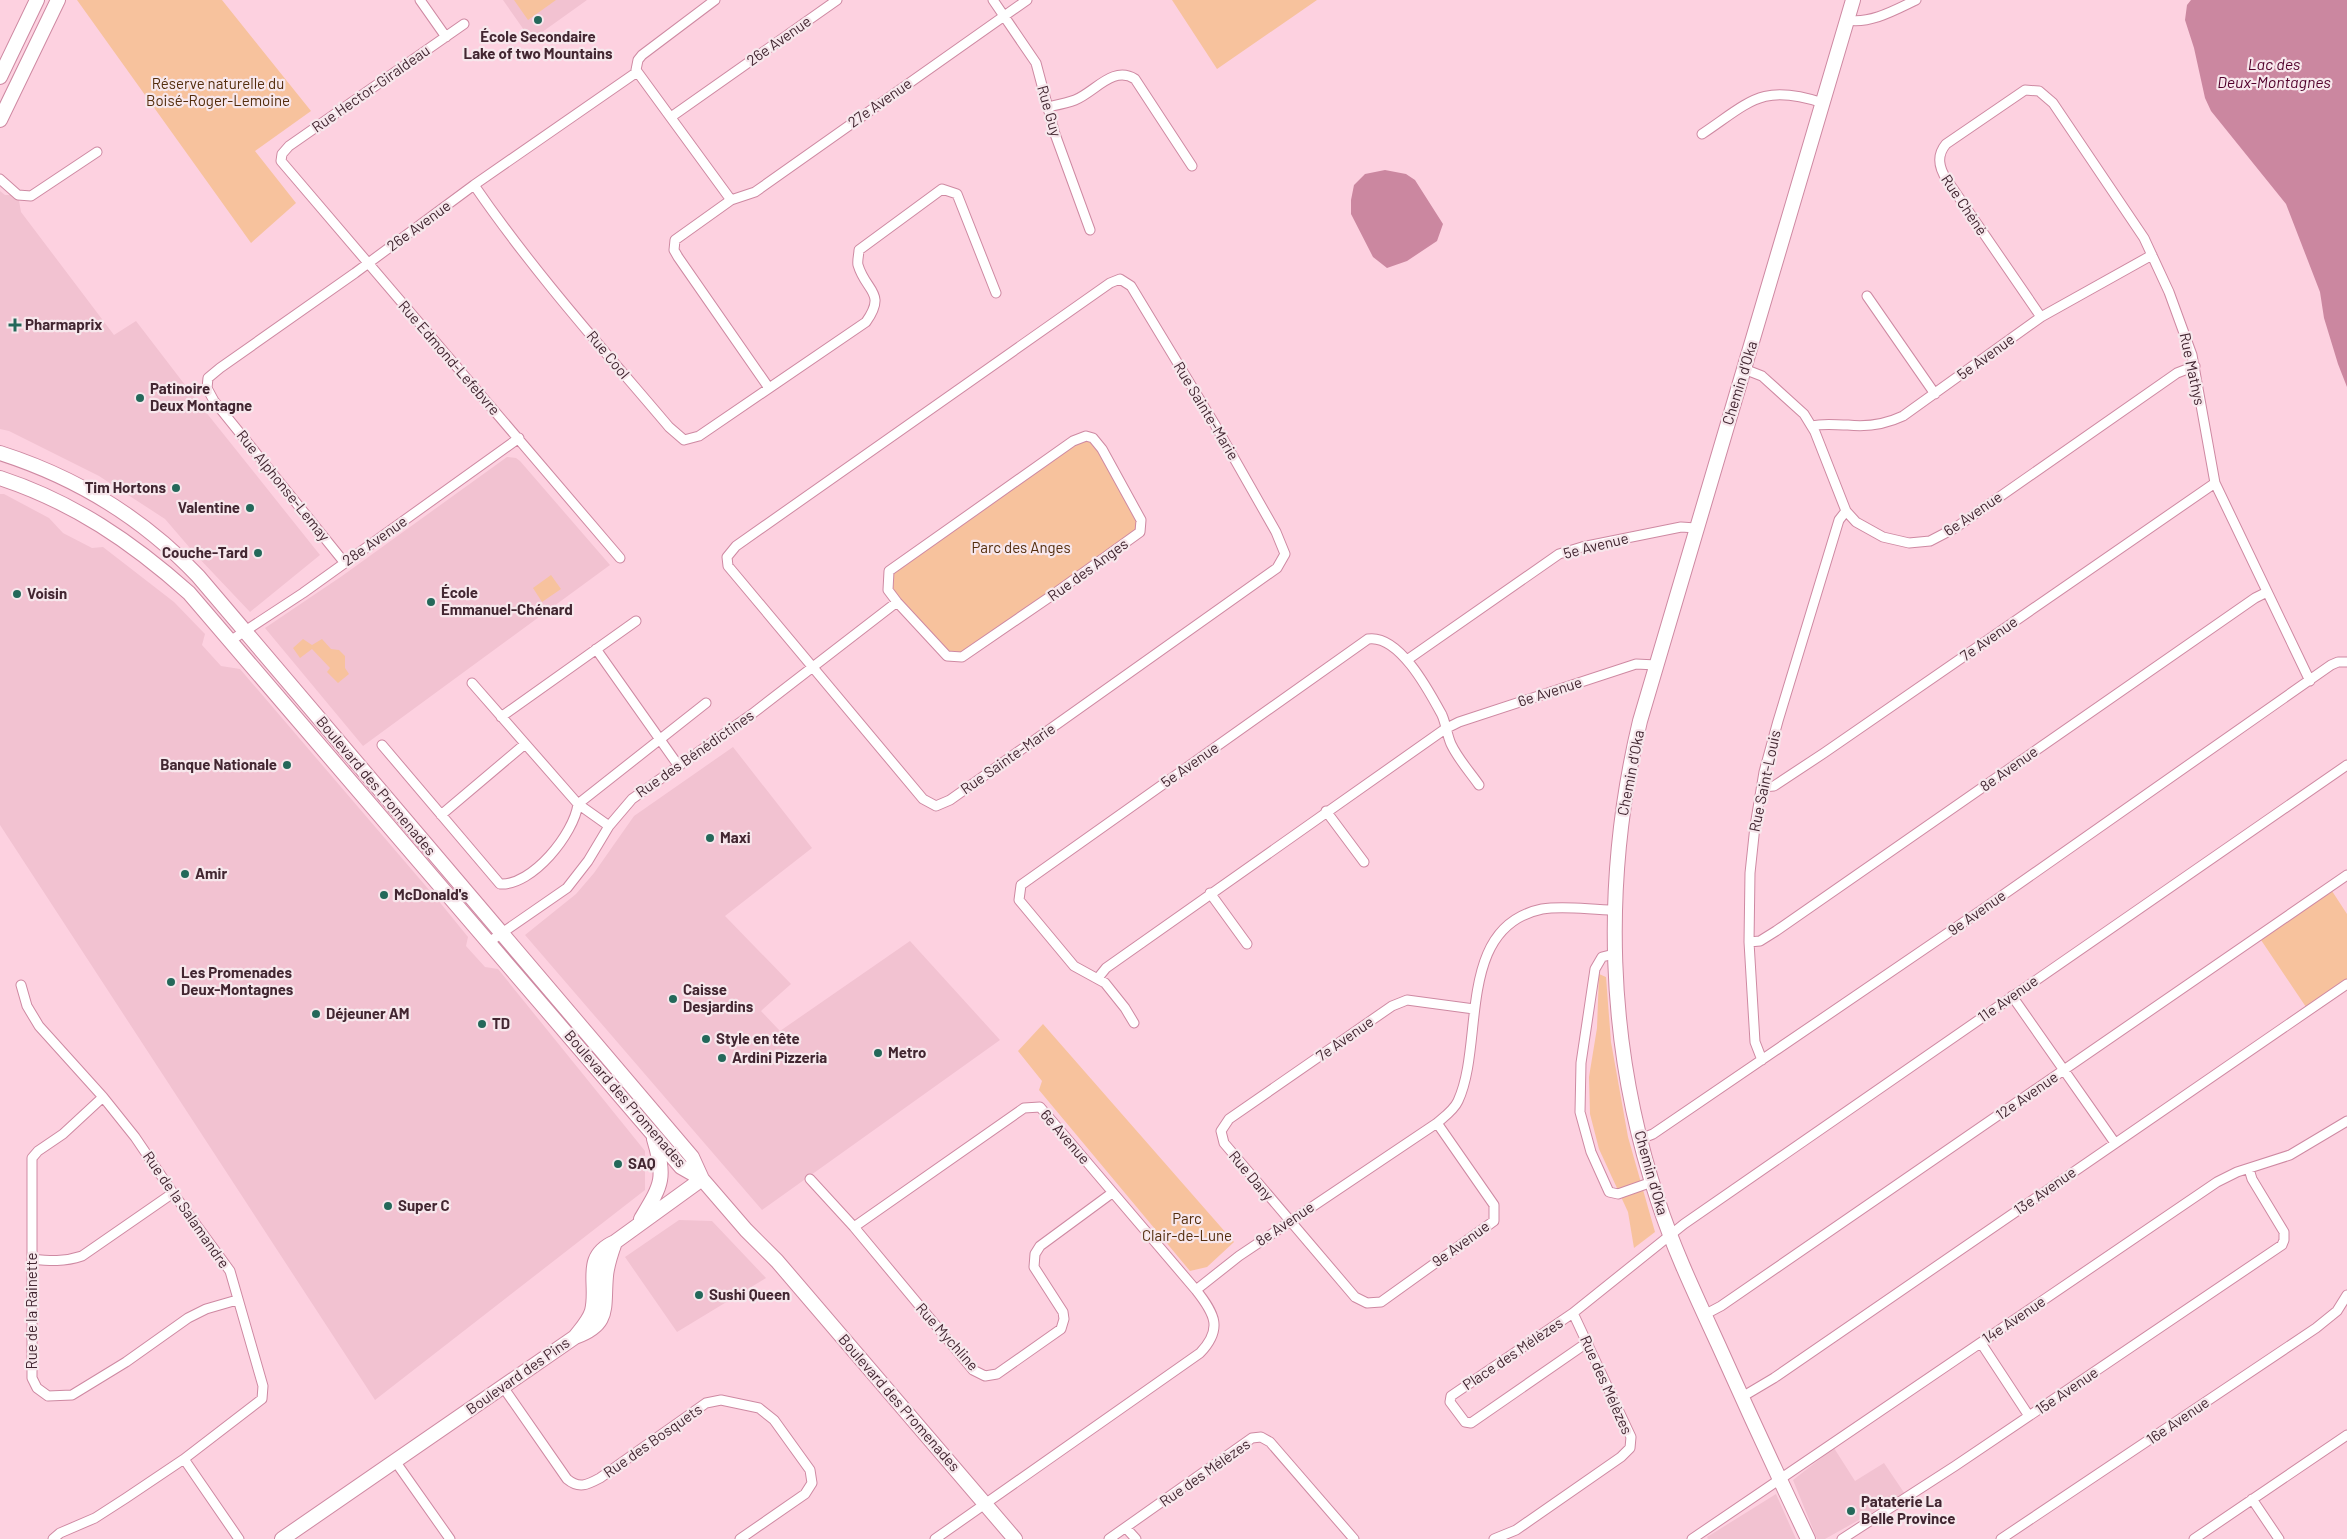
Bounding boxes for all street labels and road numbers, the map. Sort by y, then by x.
street label: 26e Avenue [743,11,814,69]
street label: Rue Hector-Giraldeau [308,41,433,136]
street label: 27e Avenue [844,74,915,131]
street label: Rue Guy [1034,83,1066,138]
street label: Rue Chéné [1938,171,1992,238]
street label: 26e Avenue [383,196,454,254]
street label: Rue Edmond-Lefebvre [395,296,504,418]
street label: Rue Cool [584,327,634,382]
street label: 5e Avenue [1953,329,2018,383]
street label: Rue Mathys [2177,331,2209,407]
street label: Chemin d'Oka [1718,338,1760,427]
street label: Rue Sainte-Marie [1170,358,1243,463]
street label: Rue Alphonse-Lemay [233,426,334,545]
street label: 6e Avenue [1940,487,2005,539]
street label: 28e Avenue [339,511,410,569]
street label: 5e Avenue [1561,528,1630,562]
street label: Rue des Anges [1044,534,1131,604]
street label: 7e Avenue [1956,612,2021,664]
street label: 6e Avenue [1515,672,1584,710]
street label: Rue des Bénédictines [632,706,757,801]
street label: Boulevard des Promenades [313,712,440,859]
street label: Rue Sainte-Marie [957,719,1058,797]
street label: Chemin d'Oka [1613,728,1647,817]
street label: Rue Saint-Louis [1744,728,1784,833]
street label: 5e Avenue [1157,738,1222,791]
street label: 8e Avenue [1976,742,2041,795]
street label: 9e Avenue [1944,886,2009,939]
street label: 11e Avenue [1974,971,2041,1025]
street label: 7e Avenue [1312,1012,1377,1064]
street label: Boulevard des Promenades [561,1026,690,1171]
street label: 12e Avenue [1992,1067,2061,1123]
street label: 6e Avenue [1037,1105,1094,1167]
street label: Chemin d'Oka [1631,1128,1673,1217]
street label: Rue de la Salamandre [140,1147,234,1271]
street label: Rue Dany [1226,1147,1278,1204]
street label: 13e Avenue [2010,1162,2079,1218]
street label: 8e Avenue [1252,1197,1317,1249]
street label: 9e Avenue [1428,1216,1493,1270]
street label: Rue de la Rainette [22,1253,40,1369]
street label: 14e Avenue [1978,1292,2048,1347]
street label: Rue Mychline [913,1299,983,1374]
street label: Place des Mélèzes [1459,1313,1566,1393]
street label: Boulevard des Promenades [835,1330,964,1475]
street label: Rue des Mélèzes [1577,1332,1637,1437]
street label: Boulevard des Pins [462,1333,573,1418]
street label: 15e Avenue [2032,1363,2101,1418]
street label: 16e Avenue [2143,1393,2212,1448]
street label: Rue des Bosquets [600,1399,705,1481]
street label: Rue des Mélèzes [1156,1434,1253,1510]

